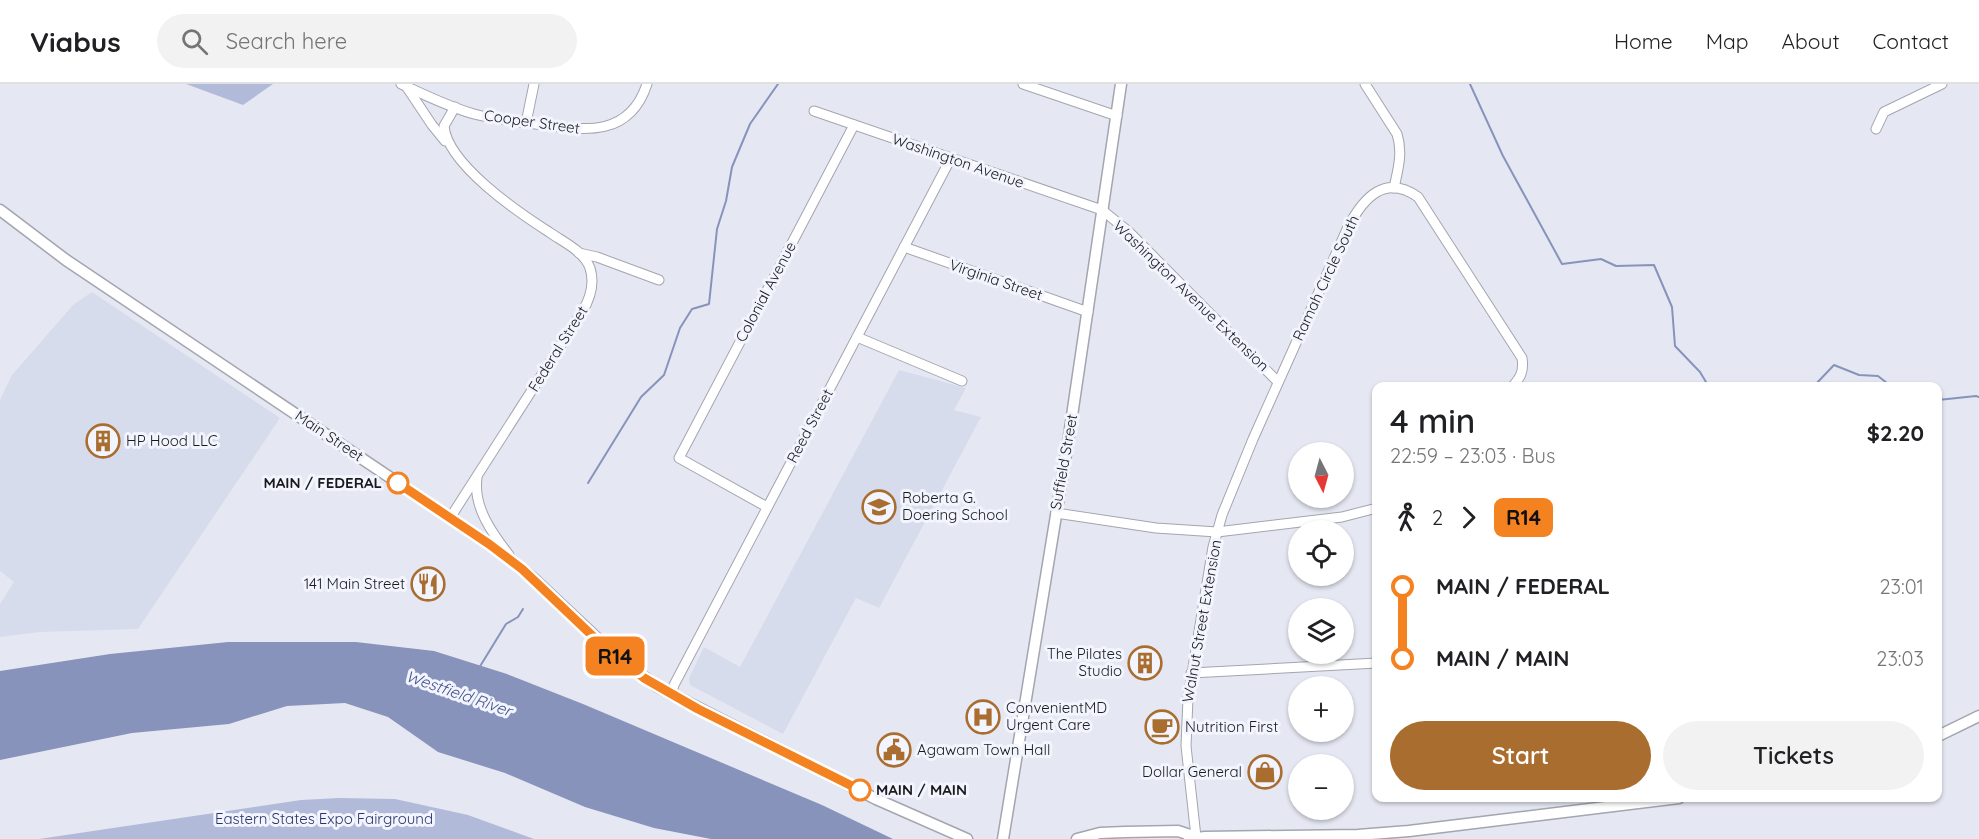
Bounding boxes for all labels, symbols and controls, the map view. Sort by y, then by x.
search box [157,14,577,68]
text: Viabus [30,24,121,59]
icon: search [178,25,211,58]
text: Search here [226,27,347,55]
text: Home [1614,28,1673,54]
text: Map [1706,28,1749,54]
text: About [1782,28,1840,54]
text: Contact [1873,28,1949,54]
street label: Cooper Street [483,105,581,138]
street label: Washington Avenue [890,129,1027,192]
street label: Ramah Circle South [1288,212,1363,344]
street label: Washington Avenue Extension [1110,216,1273,375]
street label: Colonial Avenue [731,238,800,345]
street label: Virginia Street [947,255,1045,304]
street label: Federal Street [524,302,591,395]
street label: Reed Street [782,385,837,466]
text: 4 min [1390,400,1475,441]
street label: Main Street [291,406,367,465]
street label: Suffield Street [1046,413,1081,511]
text: $2.20 [1867,419,1924,447]
building icon: HP Hood LLC [85,423,121,459]
place label: HP Hood LLC [126,431,218,450]
north arrow [1288,442,1354,508]
map controls [1288,442,1354,820]
text: 22:59 – 23:03 · Bus [1390,443,1555,468]
marker: MAIN / FEDERAL [387,472,409,494]
place label: MAIN / FEDERAL [263,473,382,492]
place label: Roberta G. Doering School [902,488,1008,524]
school or university icon: Roberta G. Doering School [861,489,897,525]
icon: walk [1390,501,1423,534]
icon: forward [1452,501,1485,534]
text: R14 [1506,504,1541,530]
text: 2 [1432,505,1443,530]
button: locate [1288,520,1354,586]
street label: Walnut Street Extension [1178,538,1225,704]
restaurant icon: 141 Main Street [410,566,446,602]
text: MAIN / FEDERAL [1436,572,1610,600]
place label: 141 Main Street [304,574,405,593]
text: 23:01 [1879,574,1924,599]
button: layers [1288,598,1354,664]
line badge: R14 [580,636,650,676]
text: R14 [598,643,632,669]
place label: The Pilates Studio [1047,644,1122,680]
text: MAIN / MAIN [1436,644,1569,672]
building icon: The Pilates Studio [1127,645,1163,681]
text: 23:03 [1876,646,1924,671]
water label: Westfield River [403,666,516,721]
button: + [1288,676,1354,742]
place label: ConvenientMD Urgent Care [1006,698,1107,734]
hospital icon: ConvenientMD Urgent Care [965,699,1001,735]
cafe icon: Nutrition First [1144,709,1180,745]
place label: Nutrition First [1185,717,1278,736]
button: Start [1390,721,1651,790]
button: Tickets [1663,721,1924,790]
public building icon: Agawam Town Hall [876,732,912,768]
place label: Agawam Town Hall [917,740,1050,759]
shop icon: Dollar General [1247,754,1283,790]
button: − [1288,754,1354,820]
place label: Dollar General [1142,762,1242,781]
marker: MAIN / MAIN [849,779,871,801]
place label: MAIN / MAIN [876,780,967,799]
park label: Eastern States Expo Fairground [215,809,433,828]

